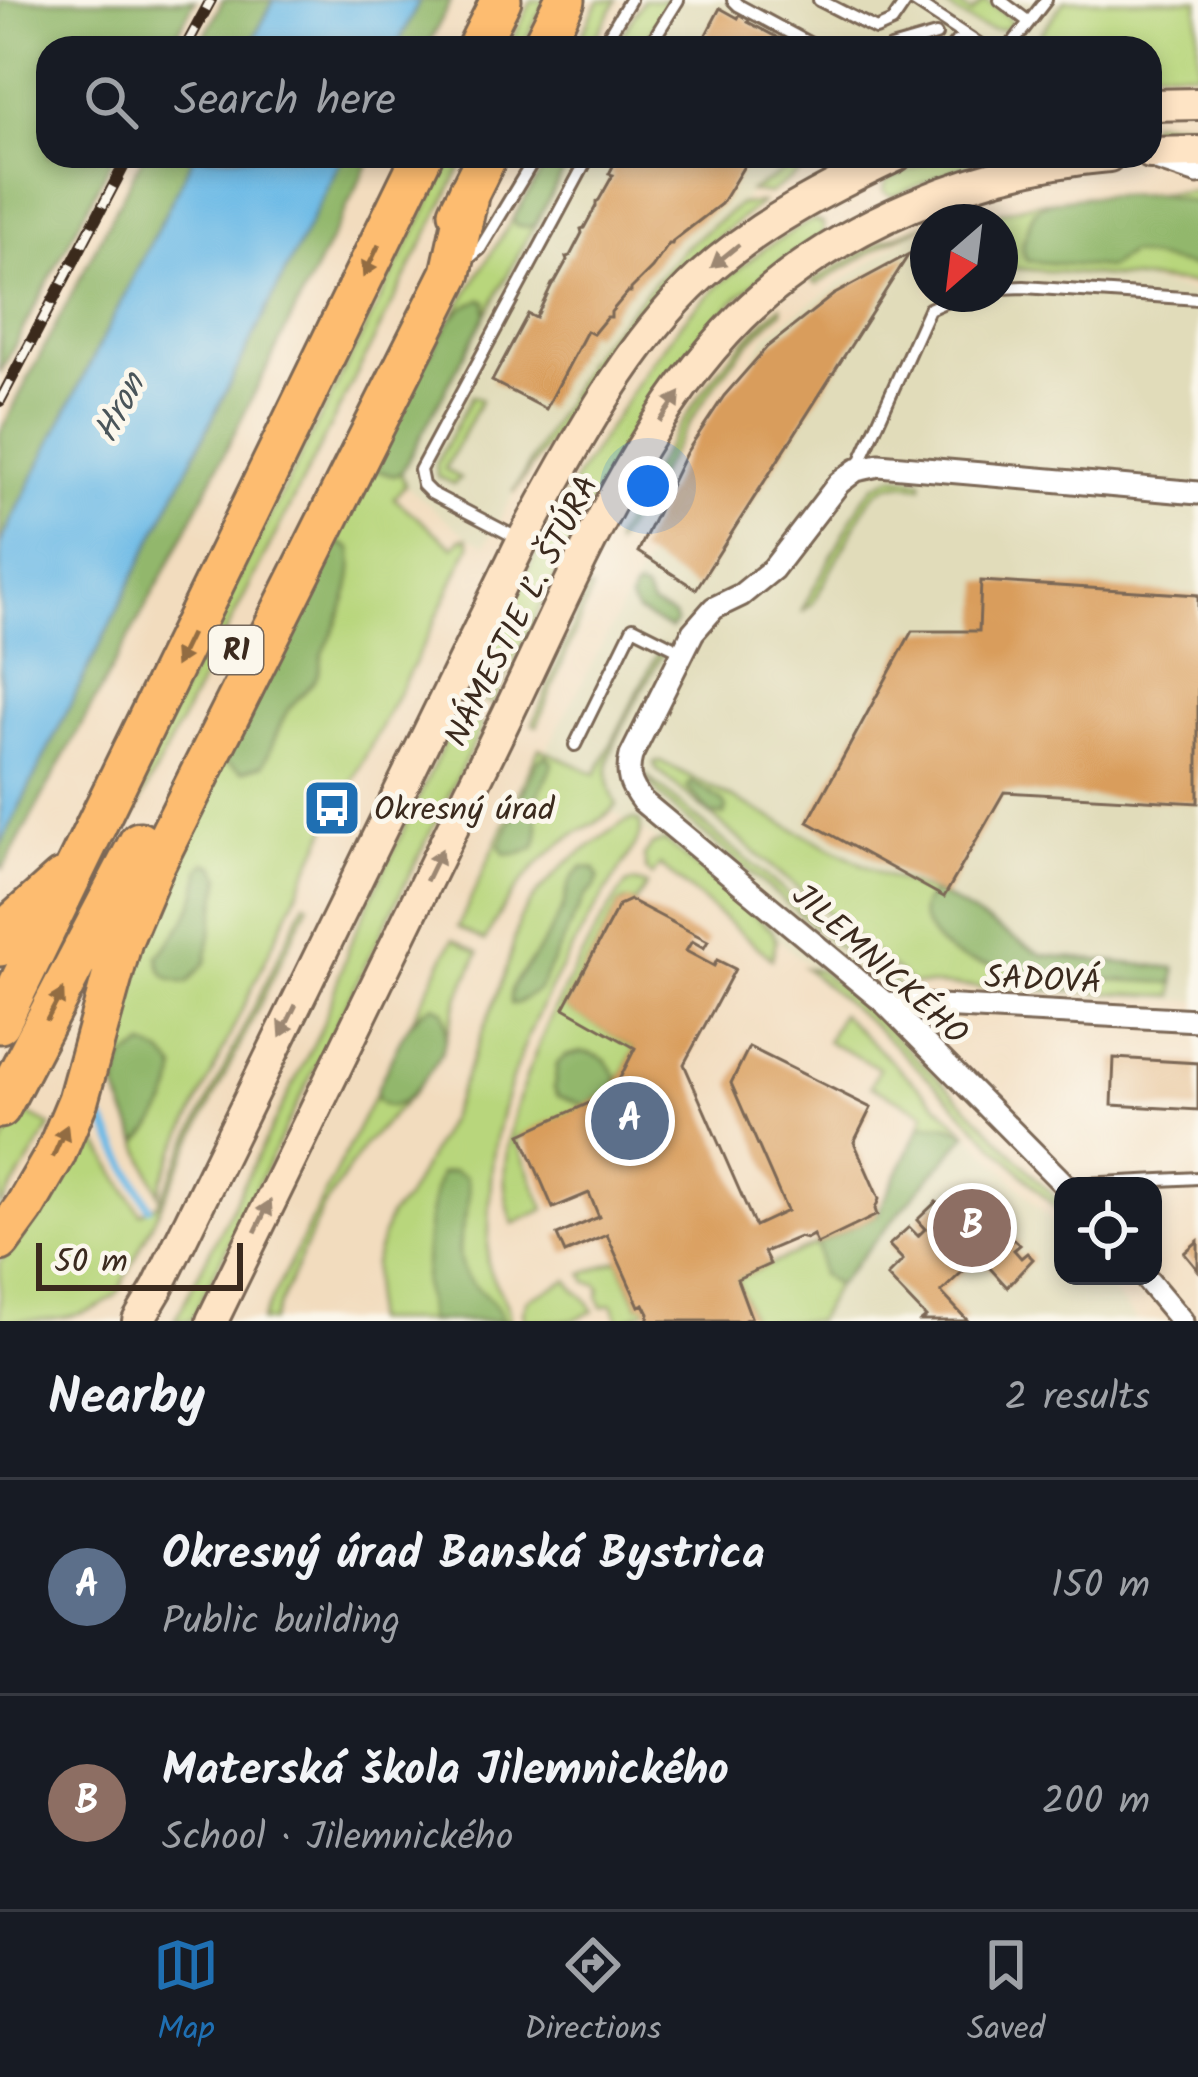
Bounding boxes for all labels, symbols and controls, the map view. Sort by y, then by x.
search box [36,36,1162,168]
text: Search here [174,66,396,138]
icon: search [78,69,144,135]
north arrow [910,204,1018,312]
one-way arrow [710,243,741,269]
one-way arrow [361,244,381,279]
water label: Hron [79,361,164,453]
one-way arrow [658,390,681,423]
your location [618,456,678,516]
street label: NÁMESTIE Ľ. ŠTÚRA [432,467,615,757]
road number: R1 [209,626,263,674]
one-way arrow [173,633,193,667]
bus stop icon: Okresný úrad [301,777,363,839]
place label: Okresný úrad [374,785,556,838]
one-way arrow [424,847,444,882]
street label: JILEMNICKÉHO [778,871,979,1060]
street label: SADOVÁ [983,952,1102,1011]
one-way arrow [44,988,65,1023]
one-way arrow [278,1004,298,1039]
pin: A [591,1076,669,1166]
one-way arrow [51,1123,71,1158]
map controls [1054,1177,1162,1285]
button: locate [1054,1177,1162,1285]
pin: B [933,1183,1011,1273]
one-way arrow [253,1198,273,1233]
scale bar [36,1237,243,1290]
text: 50 m [54,1237,128,1290]
text: Nearby [48,1359,205,1440]
text: 2 results [1005,1368,1150,1430]
text: Okresný úrad Banská Bystrica [162,1520,765,1592]
text: A [75,1556,99,1618]
text: 150 m [1051,1556,1150,1618]
text: Public building [162,1592,400,1654]
text: Materská škola Jilemnického [162,1736,729,1808]
text: B [75,1772,99,1834]
text: 200 m [1042,1772,1150,1834]
text: School · Jilemnického [162,1808,513,1870]
tab: Map [153,1932,219,2057]
tab: Directions [524,1932,661,2057]
tab: Saved [967,1932,1045,2057]

